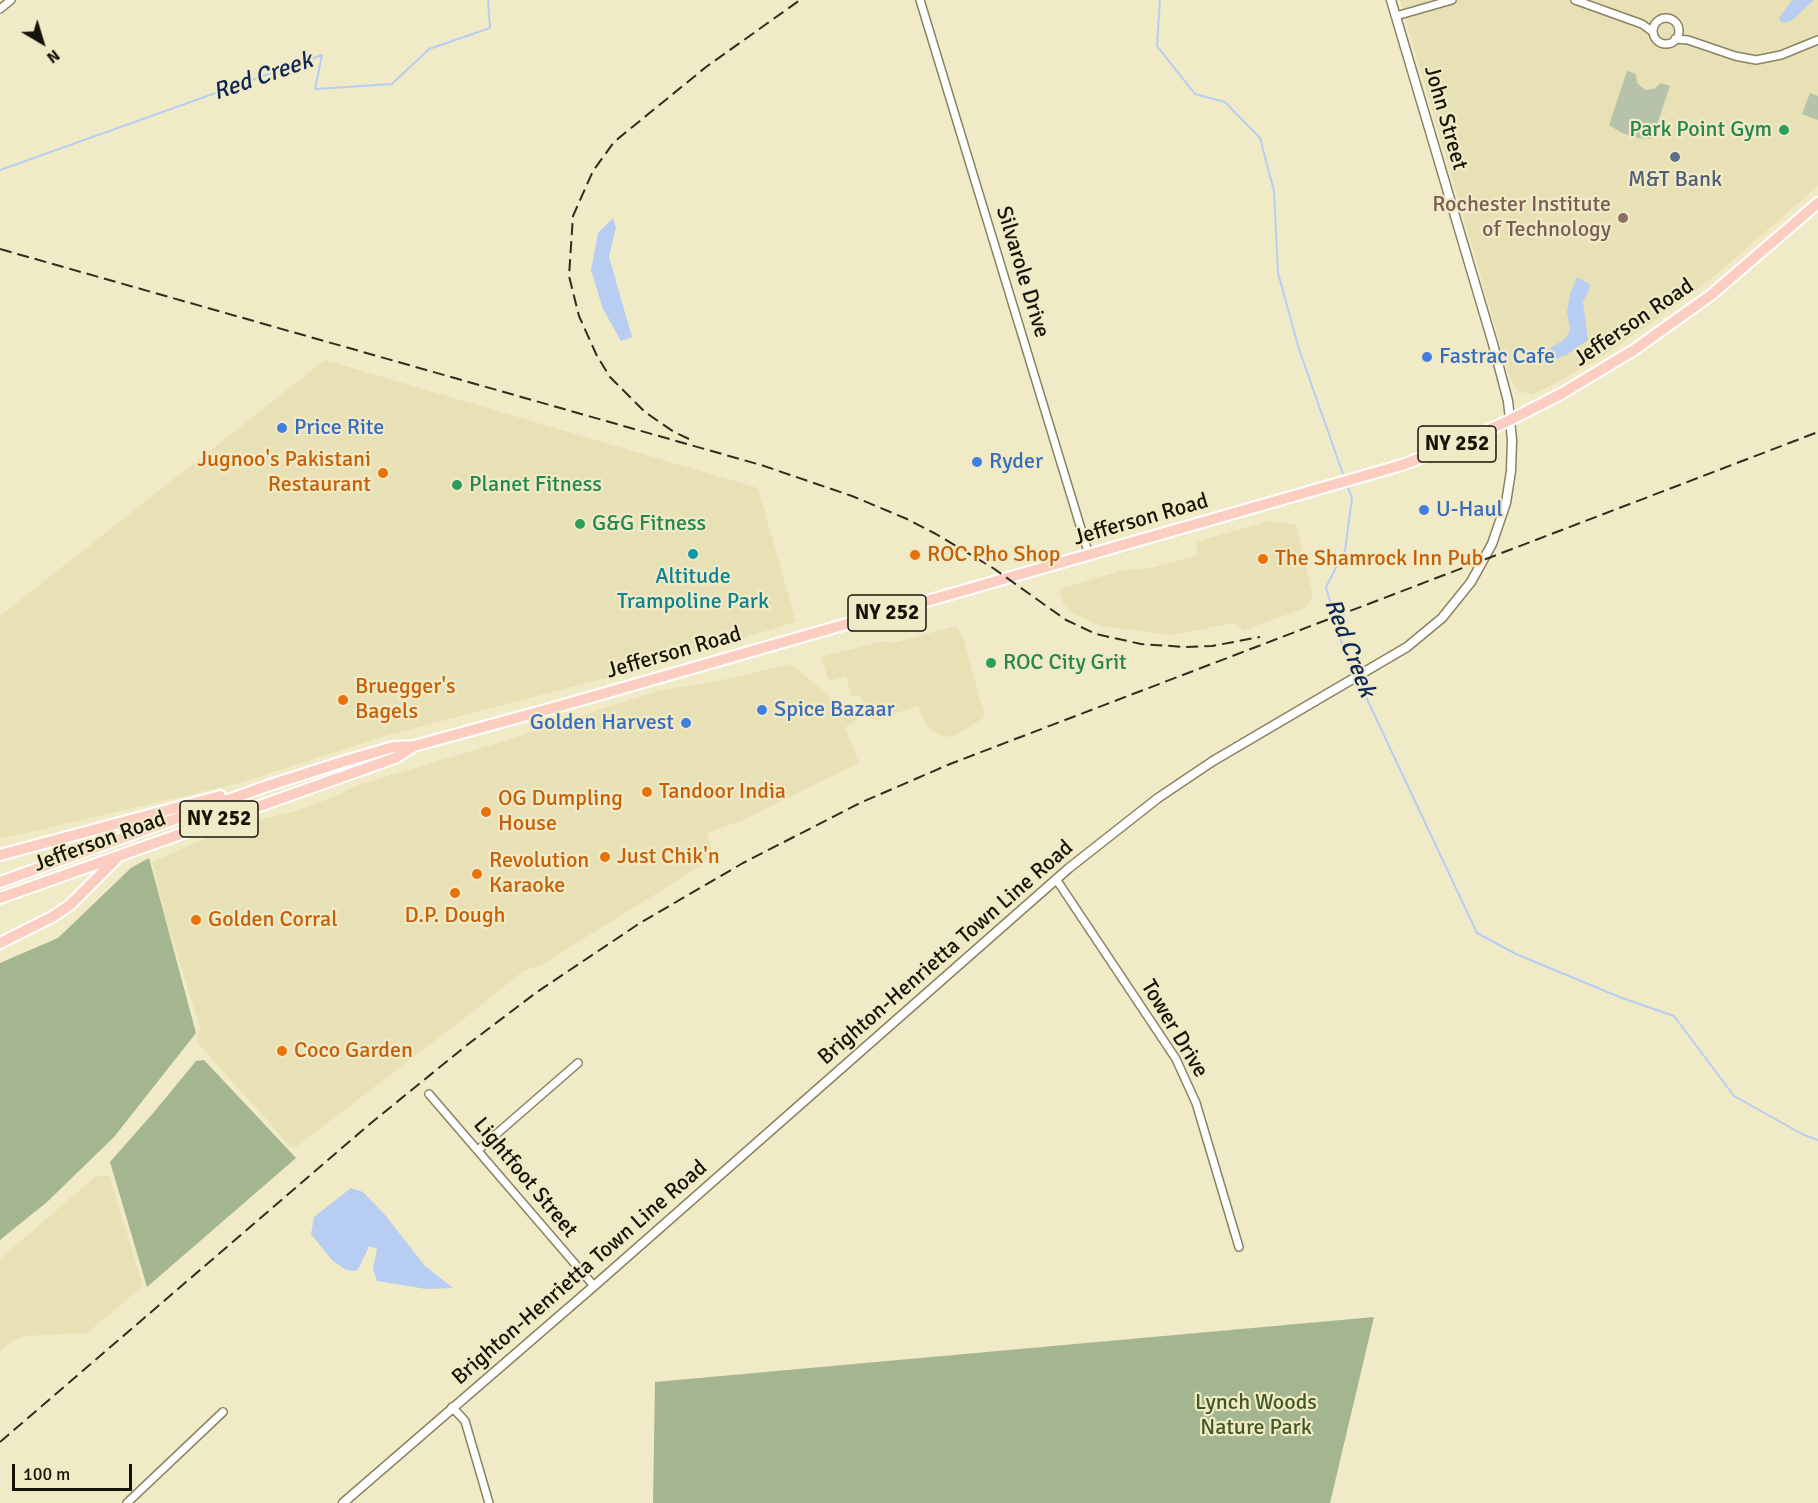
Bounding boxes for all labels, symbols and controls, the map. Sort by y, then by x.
north arrow [12,12,72,72]
text: N [43,45,64,67]
water label: Red Creek [210,47,316,107]
street label: John Street [1418,63,1472,173]
place label: Park Point Gym [1629,117,1772,143]
marker: Park Point Gym [1777,123,1791,137]
marker: M&T Bank [1668,150,1682,164]
place label: M&T Bank [1628,167,1722,193]
place label: Rochester Institute of Technology [1432,192,1611,243]
street label: Silvarole Drive [990,203,1054,341]
marker: Rochester Institute of Technology [1616,211,1630,225]
street label: Jefferson Road [1569,273,1699,373]
place label: Fastrac Cafe [1439,344,1555,370]
marker: Fastrac Cafe [1420,350,1434,364]
place label: Price Rite [294,415,384,441]
marker: Price Rite [275,421,289,435]
road number: NY 252 [1418,426,1496,462]
place label: Jugnoo's Pakistani Restaurant [197,447,371,499]
place label: Ryder [989,449,1043,475]
marker: Ryder [970,455,984,469]
marker: Jugnoo's Pakistani Restaurant [376,466,390,480]
place label: Planet Fitness [469,472,602,498]
marker: Planet Fitness [450,478,464,492]
street label: Jefferson Road [1071,488,1211,552]
place label: U-Haul [1436,497,1503,523]
marker: U-Haul [1417,503,1431,517]
place label: G&G Fitness [592,511,706,537]
marker: G&G Fitness [573,517,587,531]
place label: ROC Pho Shop [927,542,1061,568]
place label: The Shamrock Inn Pub [1275,546,1483,572]
marker: Altitude Trampoline Park [686,547,700,561]
marker: ROC Pho Shop [908,548,922,562]
marker: The Shamrock Inn Pub [1256,552,1270,566]
place label: Altitude Trampoline Park [617,564,769,616]
road number: NY 252 [848,595,926,631]
water label: Red Creek [1317,595,1381,701]
street label: Jefferson Road [604,621,744,685]
place label: ROC City Grit [1003,650,1127,676]
marker: ROC City Grit [984,656,998,670]
place label: Bruegger's Bagels [355,674,456,726]
marker: Bruegger's Bagels [336,693,350,707]
place label: Spice Bazaar [774,697,895,723]
marker: Spice Bazaar [755,703,769,717]
place label: Golden Harvest [530,710,674,736]
marker: Golden Harvest [679,716,693,730]
place label: Tandoor India [659,779,786,805]
marker: Tandoor India [640,785,654,799]
place label: OG Dumpling House [498,786,623,837]
road number: NY 252 [180,801,258,837]
marker: OG Dumpling House [479,805,493,819]
street label: Jefferson Road [30,806,170,878]
street label: Brighton-Henrietta Town Line Road [813,835,1079,1071]
place label: Just Chik'n [617,844,720,870]
place label: Revolution Karaoke [489,848,589,900]
marker: Just Chik'n [598,850,612,864]
marker: Revolution Karaoke [470,867,484,881]
marker: D.P. Dough [448,886,462,900]
place label: D.P. Dough [405,903,505,929]
place label: Golden Corral [208,907,338,933]
marker: Golden Corral [189,913,203,927]
street label: Tower Drive [1135,975,1213,1083]
place label: Coco Garden [294,1038,413,1064]
marker: Coco Garden [275,1044,289,1058]
street label: Lightfoot Street [467,1113,583,1243]
street label: Brighton-Henrietta Town Line Road [447,1155,713,1391]
park label: Lynch Woods Nature Park [1195,1390,1317,1442]
scale bar [15,1452,135,1490]
text: 100 m [23,1463,70,1485]

